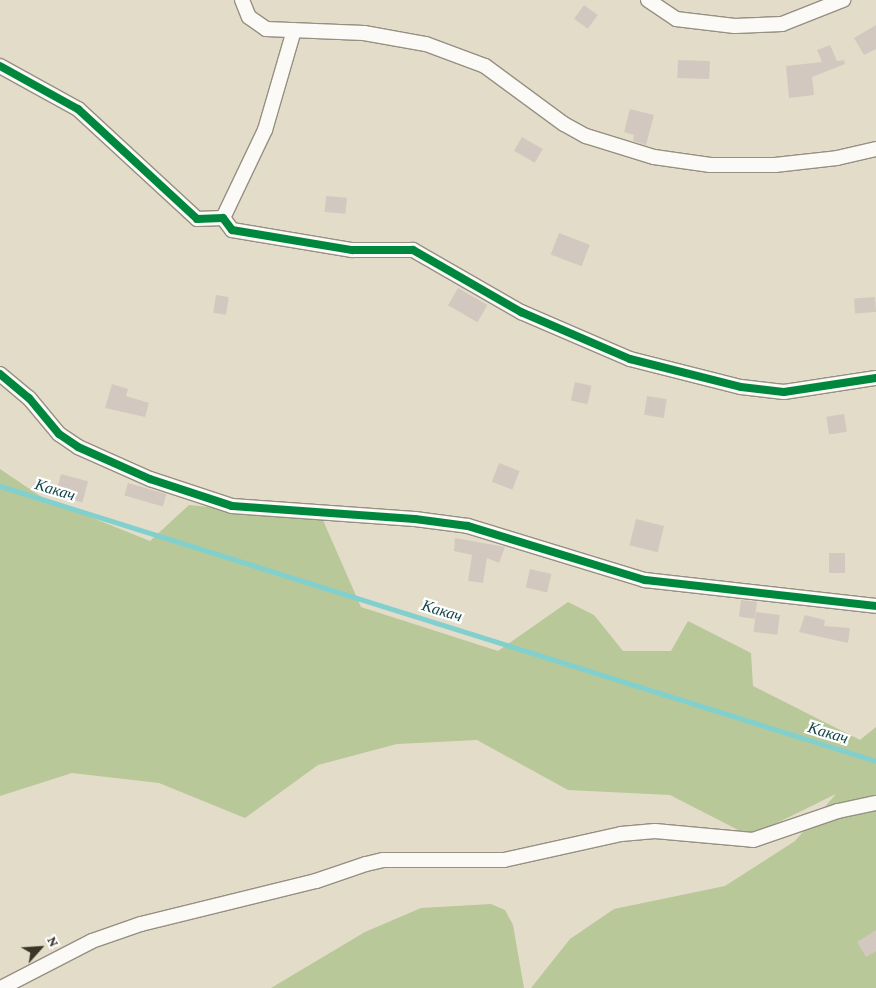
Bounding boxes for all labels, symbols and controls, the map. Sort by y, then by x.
water label: Какач [33,475,77,505]
water label: Какач [420,596,464,626]
water label: Какач [806,718,850,748]
north arrow [15,923,65,973]
text: N [44,934,63,949]

